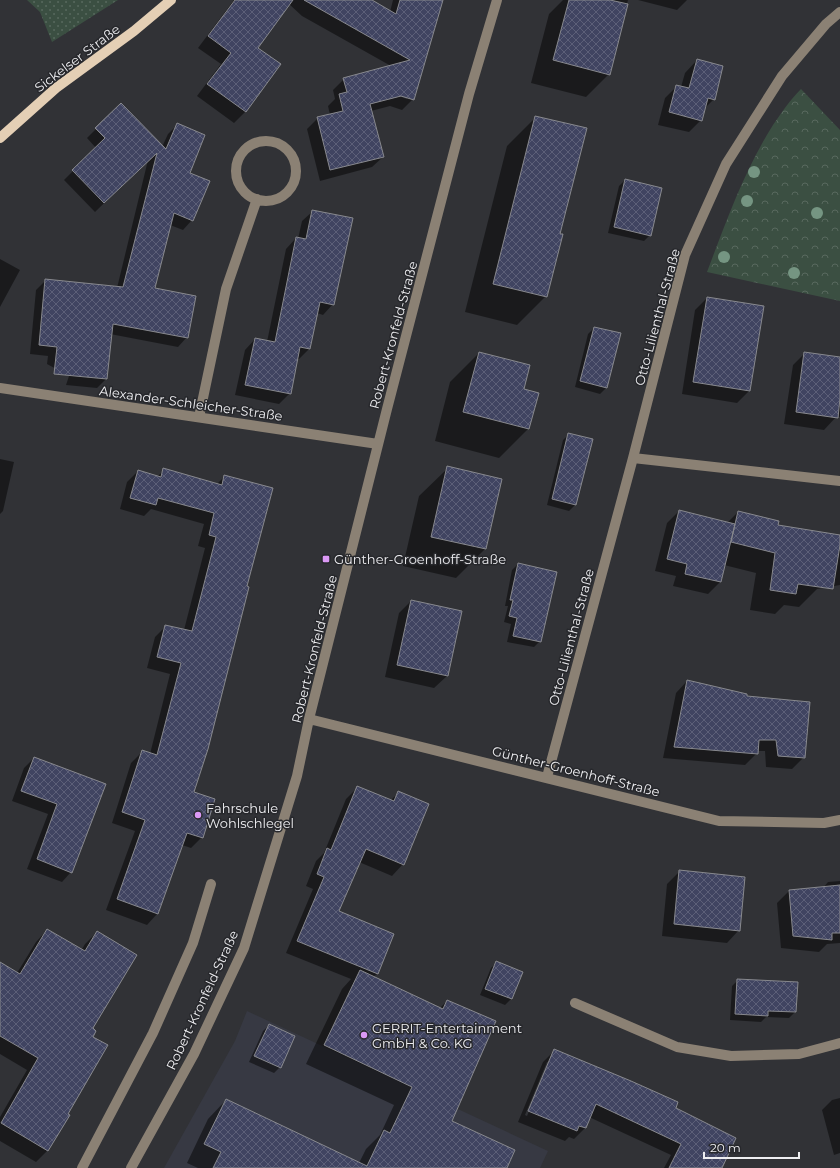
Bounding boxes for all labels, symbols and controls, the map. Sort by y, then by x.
street label: Sickelser Straße [31,21,123,95]
street label: Otto-Lilienthal-Straße [631,247,683,387]
street label: Robert-Kronfeld-Straße [366,259,420,411]
street label: Alexander-Schleicher-Straße [98,382,284,424]
place label: Günther-Groenhoff-Straße [334,551,506,567]
marker: Günther-Groenhoff-Straße [321,554,331,564]
street label: Otto-Lilienthal-Straße [545,567,597,707]
street label: Robert-Kronfeld-Straße [288,573,340,725]
street label: Günther-Groenhoff-Straße [491,742,662,800]
place label: Fahrschule Wohlschlegel [206,800,294,831]
marker: Fahrschule Wohlschlegel [193,810,203,820]
street label: Robert-Kronfeld-Straße [163,928,241,1072]
place label: GERRIT-Entertainment GmbH & Co. KG [372,1020,522,1051]
marker: GERRIT-Entertainment GmbH & Co. KG [359,1030,369,1040]
scale bar [704,1134,799,1160]
text: 20 m [710,1140,741,1155]

